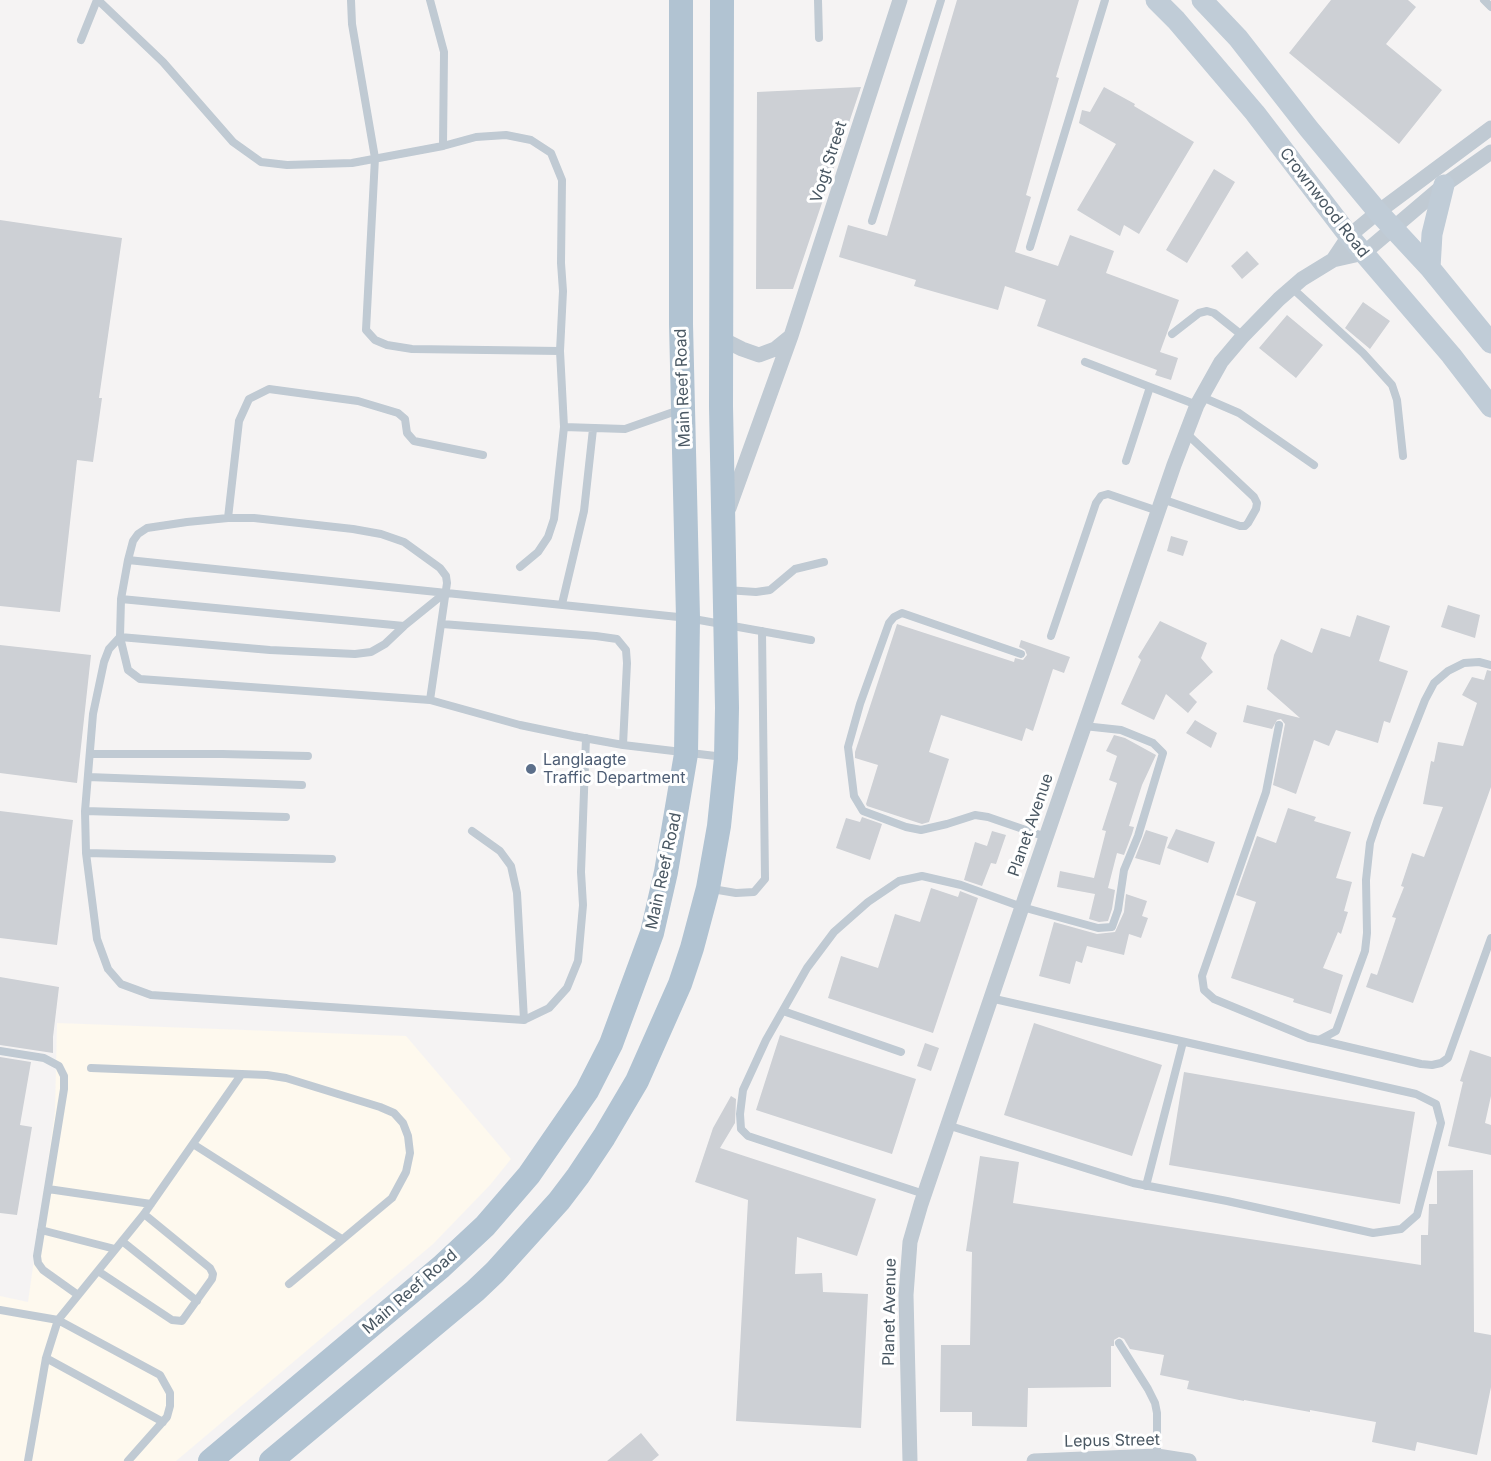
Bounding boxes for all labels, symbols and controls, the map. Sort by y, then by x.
street label: Vogt Street [807,119,851,205]
street label: Crownwood Road [1275,144,1373,262]
street label: Main Reef Road [671,328,695,448]
place label: Langlaagte Traffic Department [543,750,686,788]
marker: Langlaagte Traffic Department [524,762,538,776]
street label: Planet Avenue [1004,771,1058,879]
street label: Main Reef Road [642,811,686,931]
street label: Main Reef Road [359,1246,461,1338]
street label: Planet Avenue [879,1258,901,1366]
street label: Lepus Street [1064,1431,1160,1451]

